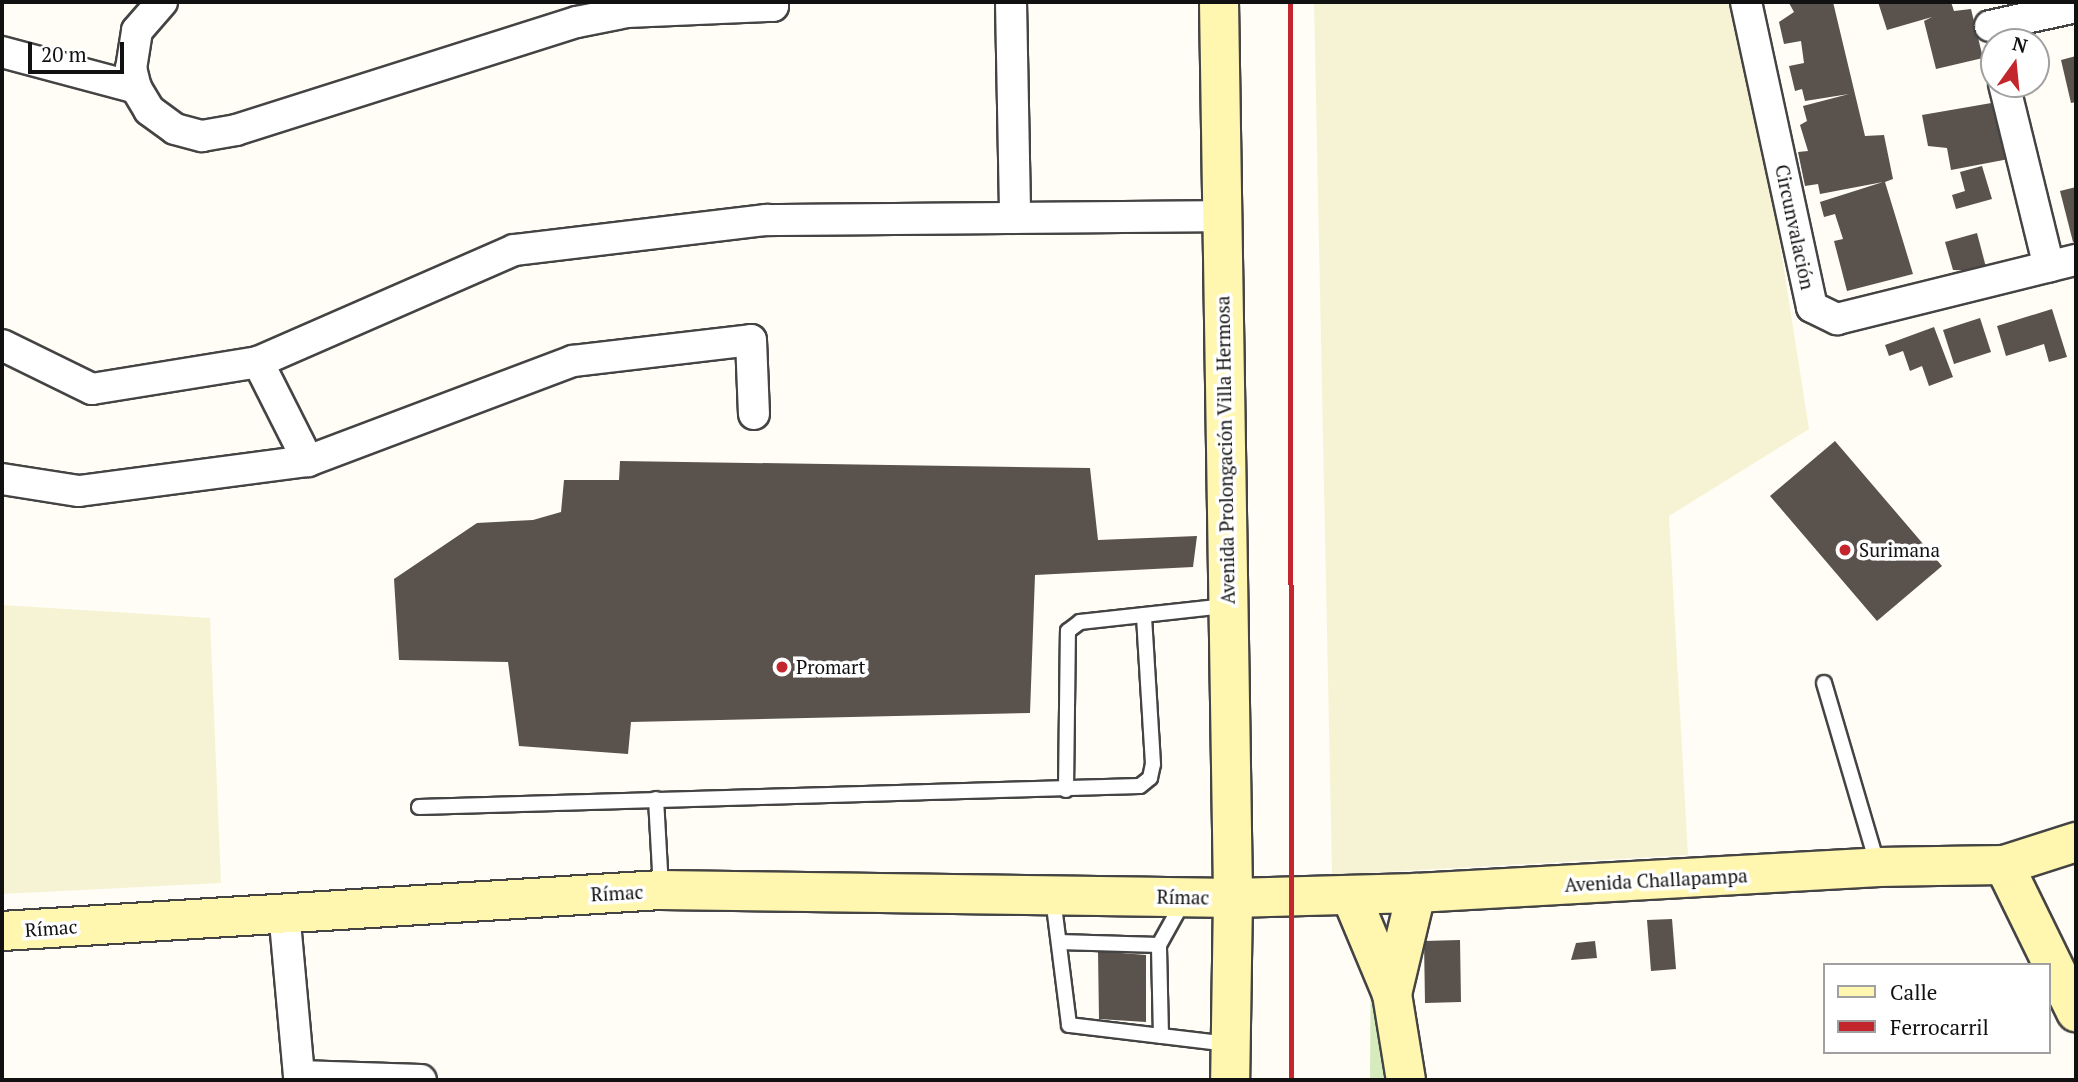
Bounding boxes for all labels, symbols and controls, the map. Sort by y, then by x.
scale bar [32,28,128,72]
north arrow [1980,28,2050,98]
text: N [2010,30,2030,58]
text: 20 m [41,40,87,68]
street label: Circunvalación [1771,162,1819,292]
street label: Avenida Prolongación Villa Hermosa [1211,295,1239,605]
place label: Surimana [1859,539,1940,561]
marker: Surimana [1837,542,1853,558]
place label: Promart [796,656,865,678]
marker: Promart [774,659,790,675]
street label: Avenida Challapampa [1564,864,1748,896]
street label: Rímac [590,880,644,906]
street label: Rímac [1156,885,1210,909]
street label: Rímac [24,915,78,941]
legend [1822,963,2050,1054]
text: Calle [1890,978,1937,1006]
text: Ferrocarril [1890,1013,1989,1041]

